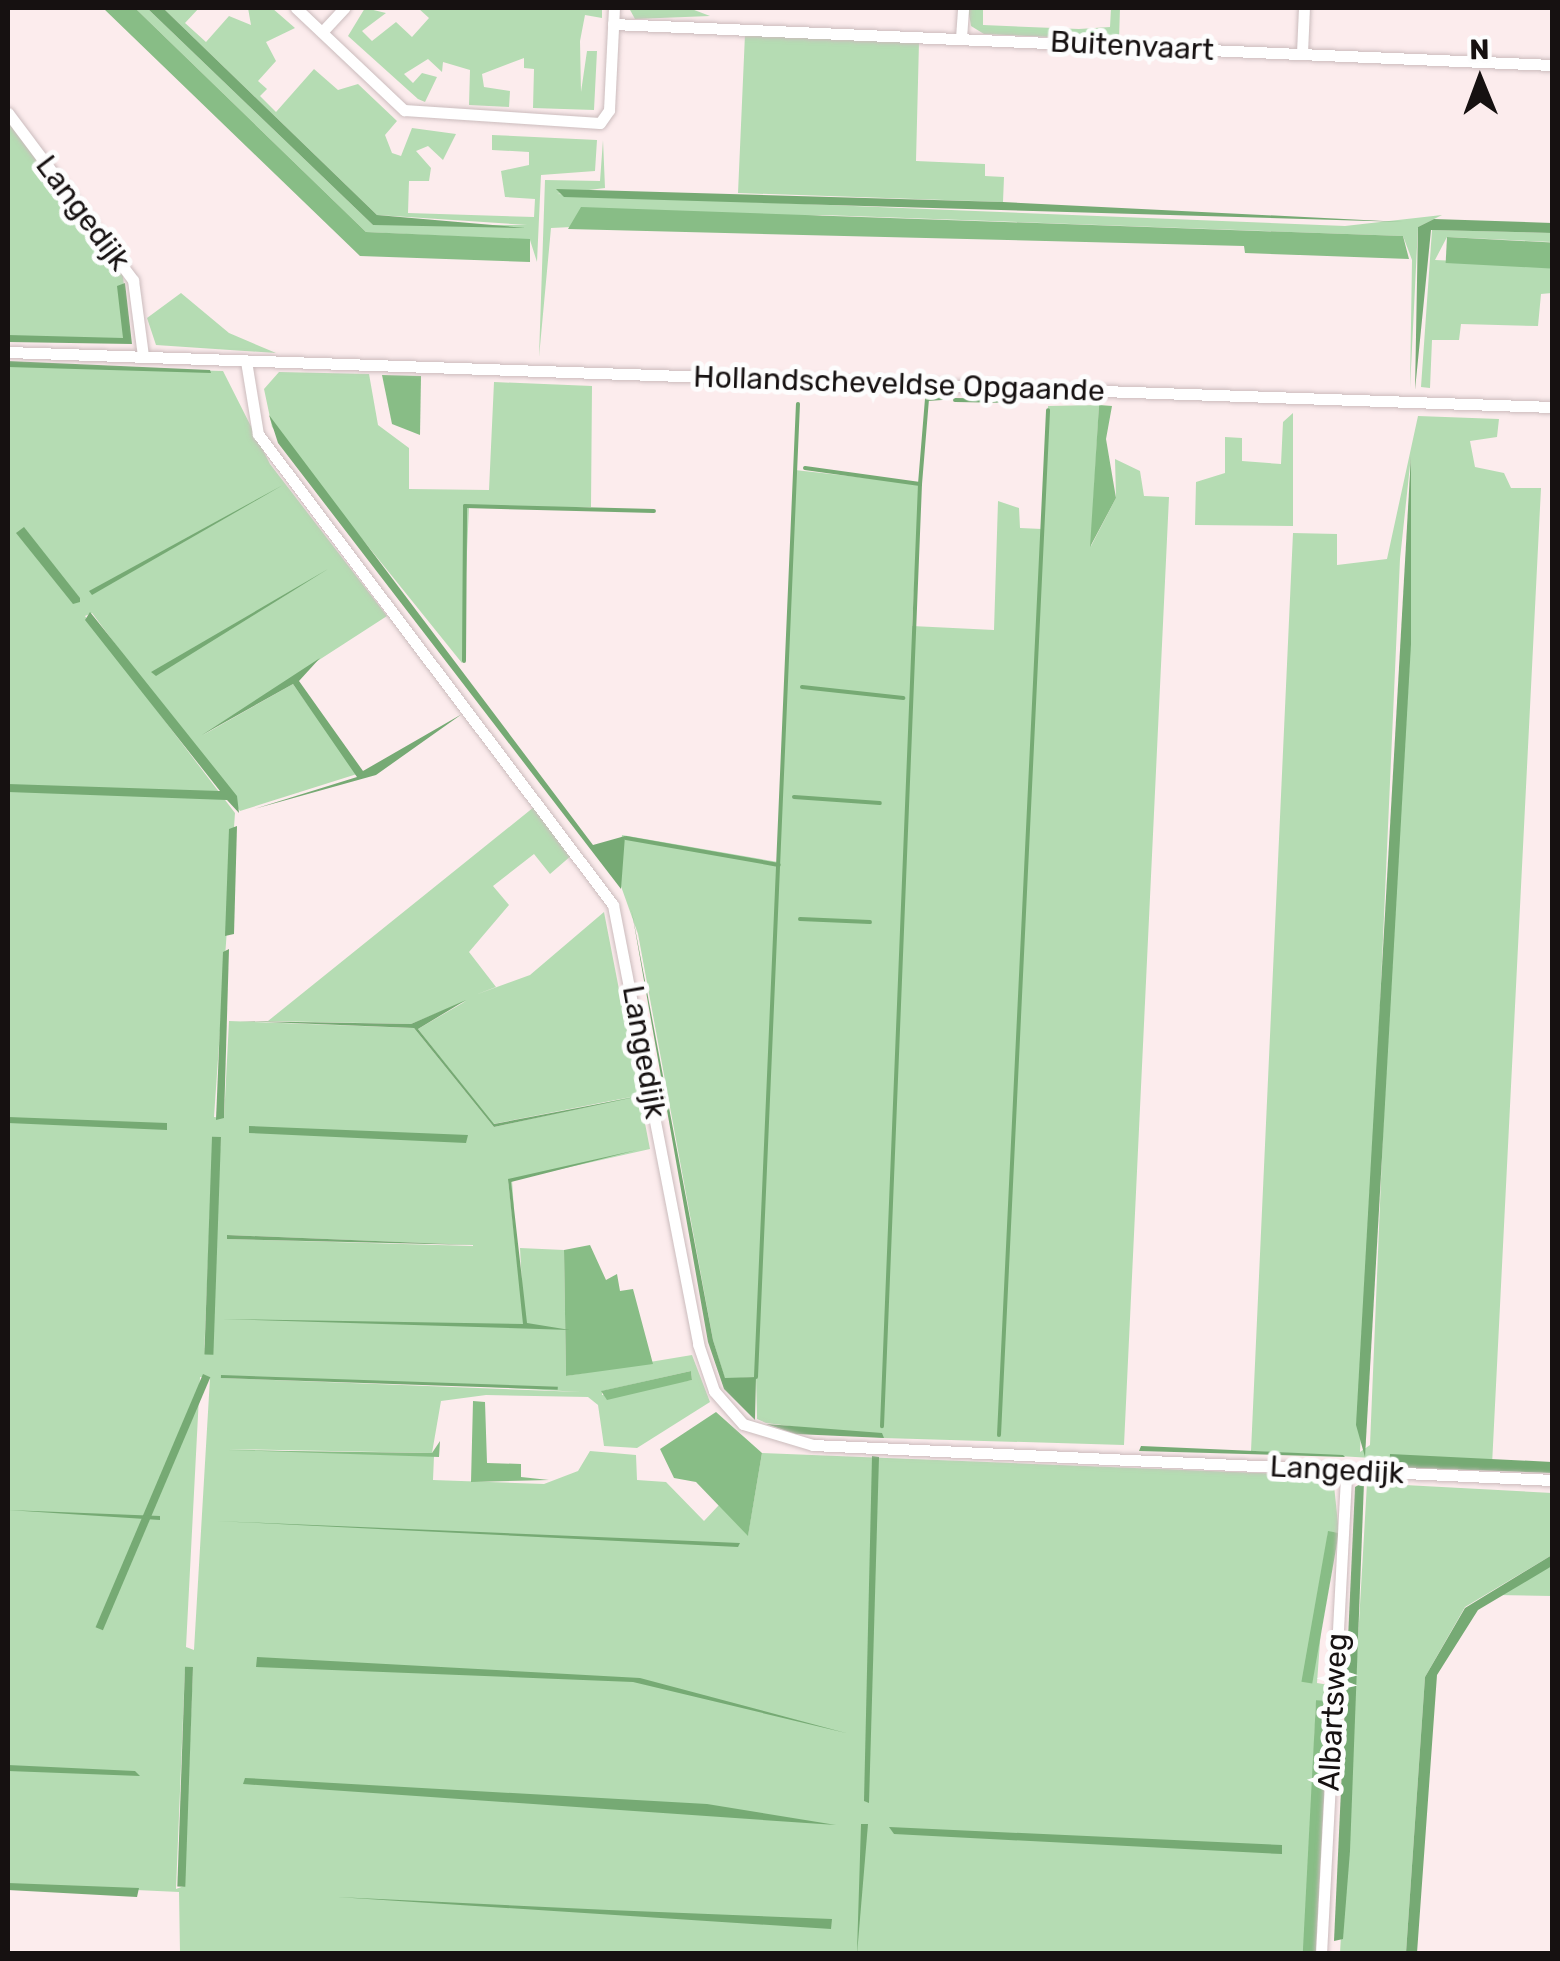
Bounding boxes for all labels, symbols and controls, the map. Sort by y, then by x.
street label: Buitenvaart [1049,24,1215,68]
north arrow [1430,30,1530,130]
text: N [1469,33,1490,66]
street label: Langedijk [28,148,138,278]
street label: Hollandscheveldse Opgaande [693,359,1105,409]
street label: Langedijk [615,983,673,1121]
street label: Langedijk [1269,1449,1405,1491]
street label: Albartsweg [1311,1632,1355,1792]

